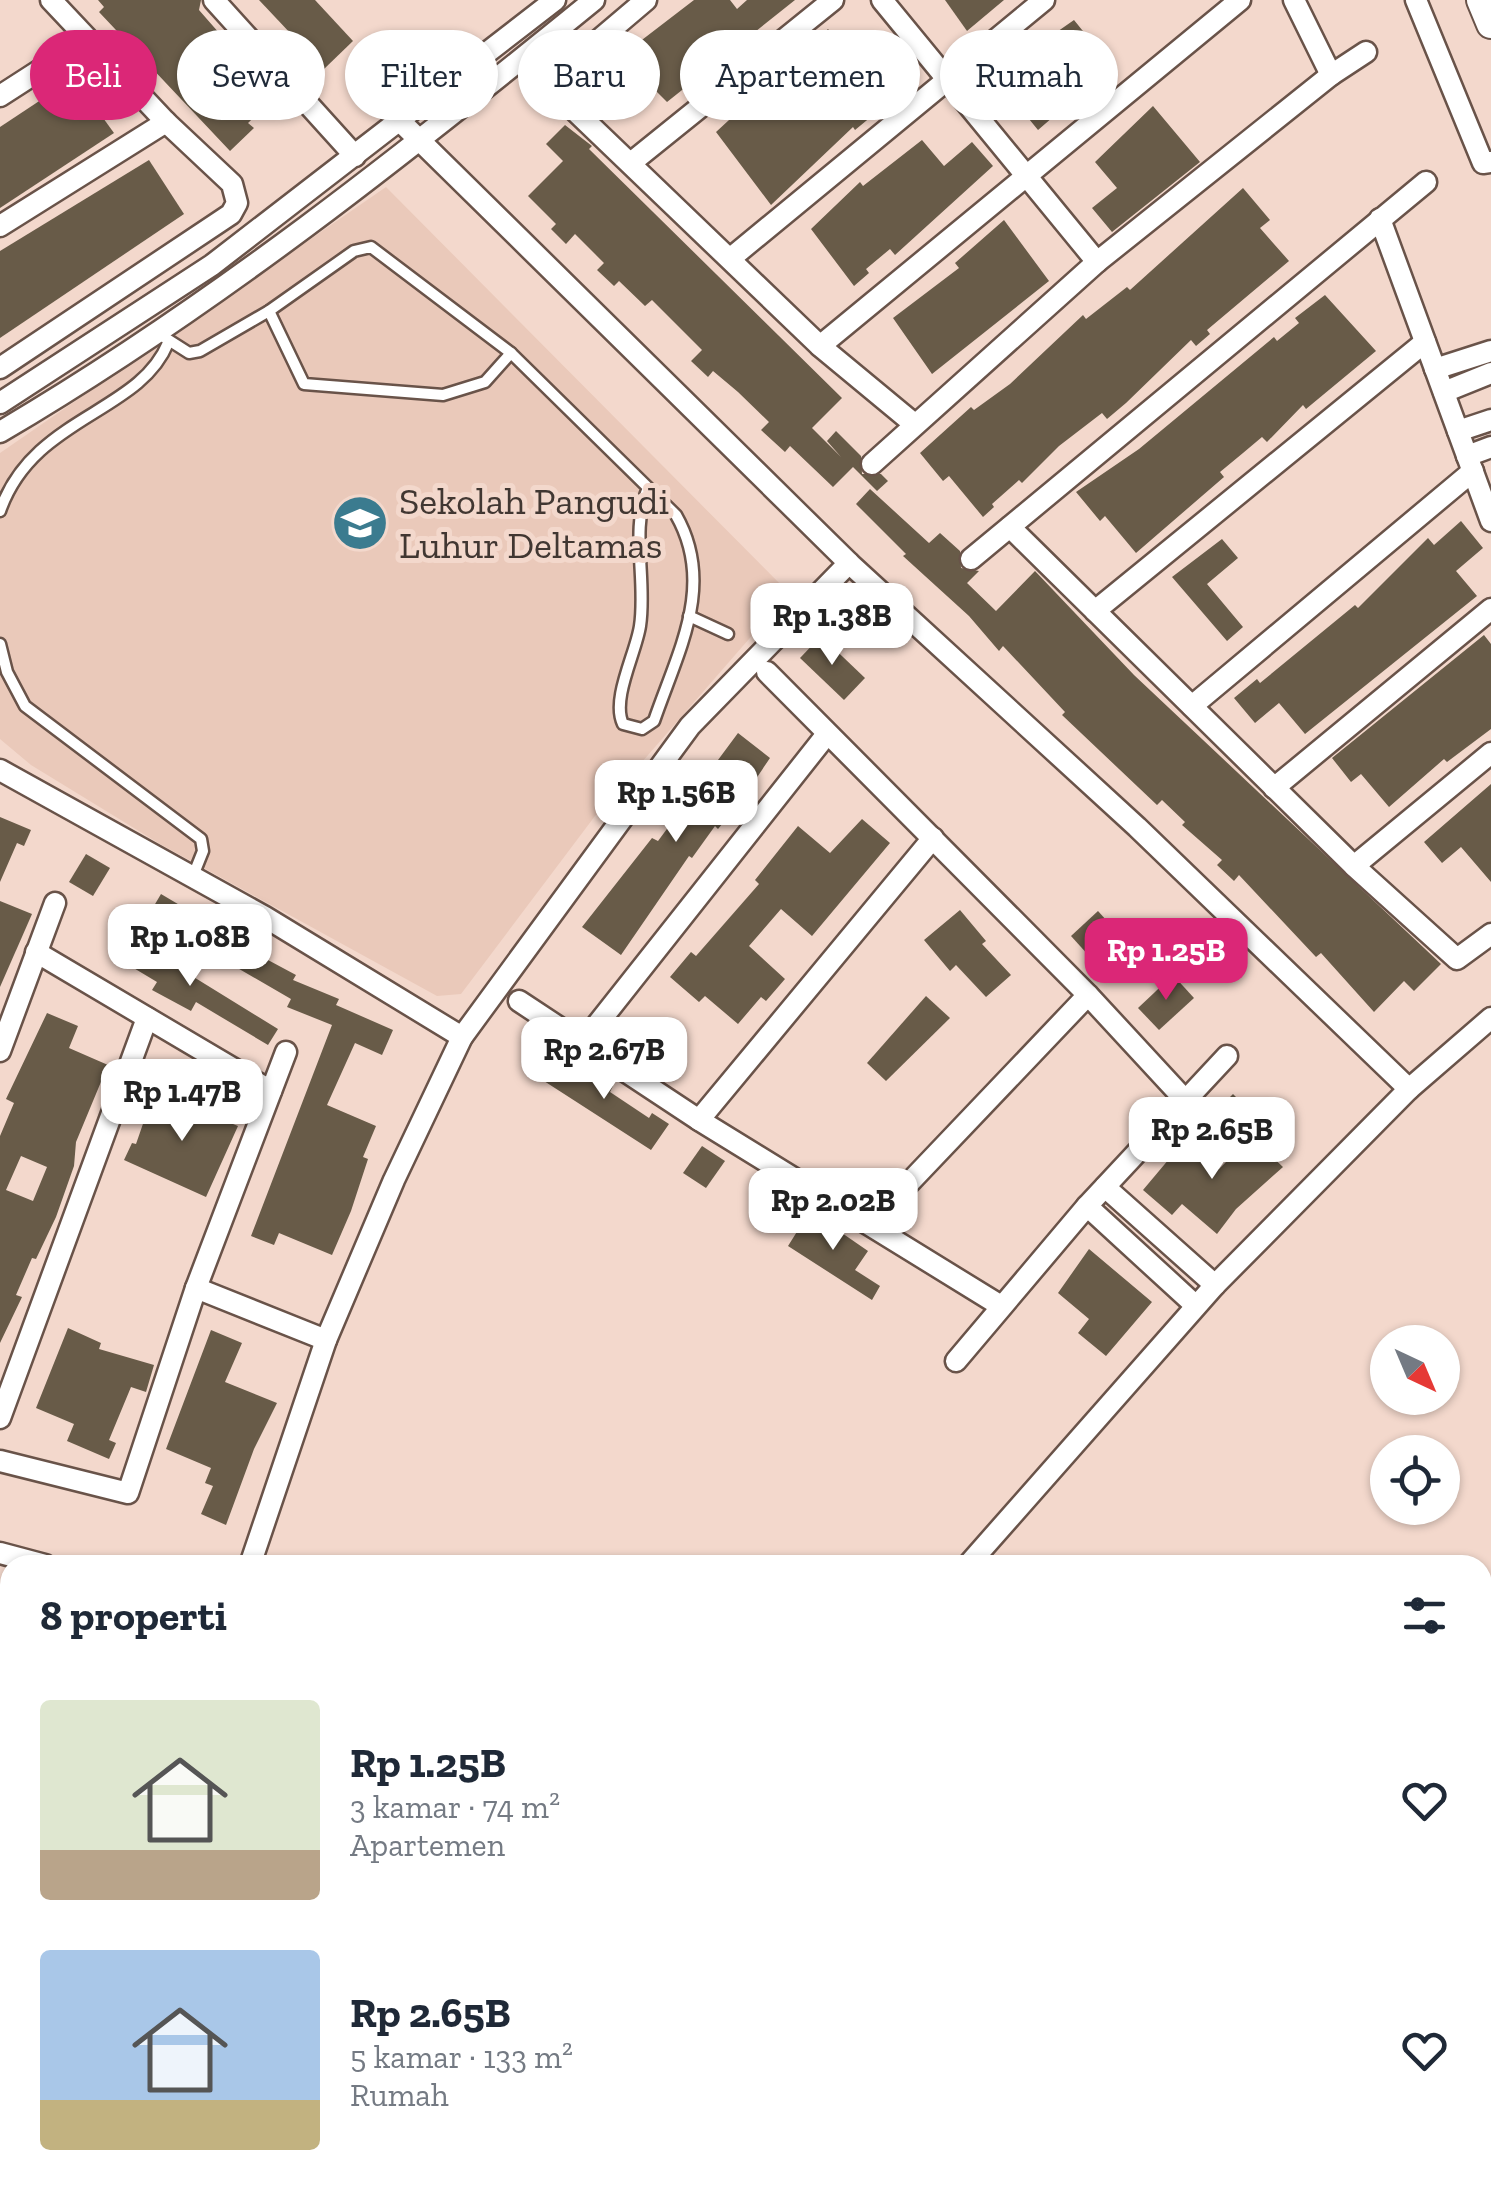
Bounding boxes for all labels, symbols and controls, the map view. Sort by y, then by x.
chip: Beli [30,30,157,120]
chip: Sewa [177,30,325,120]
chip: Filter [345,30,498,120]
chip: Baru [518,30,660,120]
chip: Apartemen [680,30,920,120]
chip: Rumah [940,30,1118,120]
place label: Sekolah Pangudi Luhur Deltamas [399,478,669,568]
school or university icon: Sekolah Pangudi Luhur Deltamas [330,493,390,553]
pin: Rp 1.38B [729,583,935,668]
text: Rp 1.38B [772,596,892,634]
pin: Rp 1.56B [573,760,779,845]
text: Rp 1.56B [617,773,735,811]
pin: Rp 1.08B [87,904,293,989]
text: Rp 1.08B [130,917,250,955]
pin: Rp 1.25B [1063,918,1269,1003]
text: Rp 1.25B [1107,931,1225,969]
pin: Rp 2.67B [501,1017,707,1102]
text: Rp 2.67B [543,1030,665,1068]
pin: Rp 1.47B [79,1059,285,1144]
text: Rp 1.47B [123,1072,241,1110]
pin: Rp 2.65B [1109,1097,1315,1182]
text: Rp 2.65B [1151,1110,1273,1148]
pin: Rp 2.02B [730,1168,936,1253]
text: Rp 2.02B [771,1181,895,1219]
north arrow [1370,1325,1460,1415]
map controls [1370,1325,1460,1525]
button: locate [1370,1435,1460,1525]
icon: filters [1397,1588,1452,1643]
text: 8 properti [40,1590,227,1641]
text: Rp 1.25B [350,1737,506,1788]
icon: home [120,1740,240,1860]
icon: heart [1397,1773,1452,1828]
text: 3 kamar · 74 m² [350,1788,560,1826]
text: Apartemen [350,1826,505,1864]
text: Rp 2.65B [350,1987,511,2038]
icon: home [120,1990,240,2110]
icon: heart [1397,2023,1452,2078]
text: 5 kamar · 133 m² [350,2038,573,2076]
text: Rumah [350,2076,449,2114]

